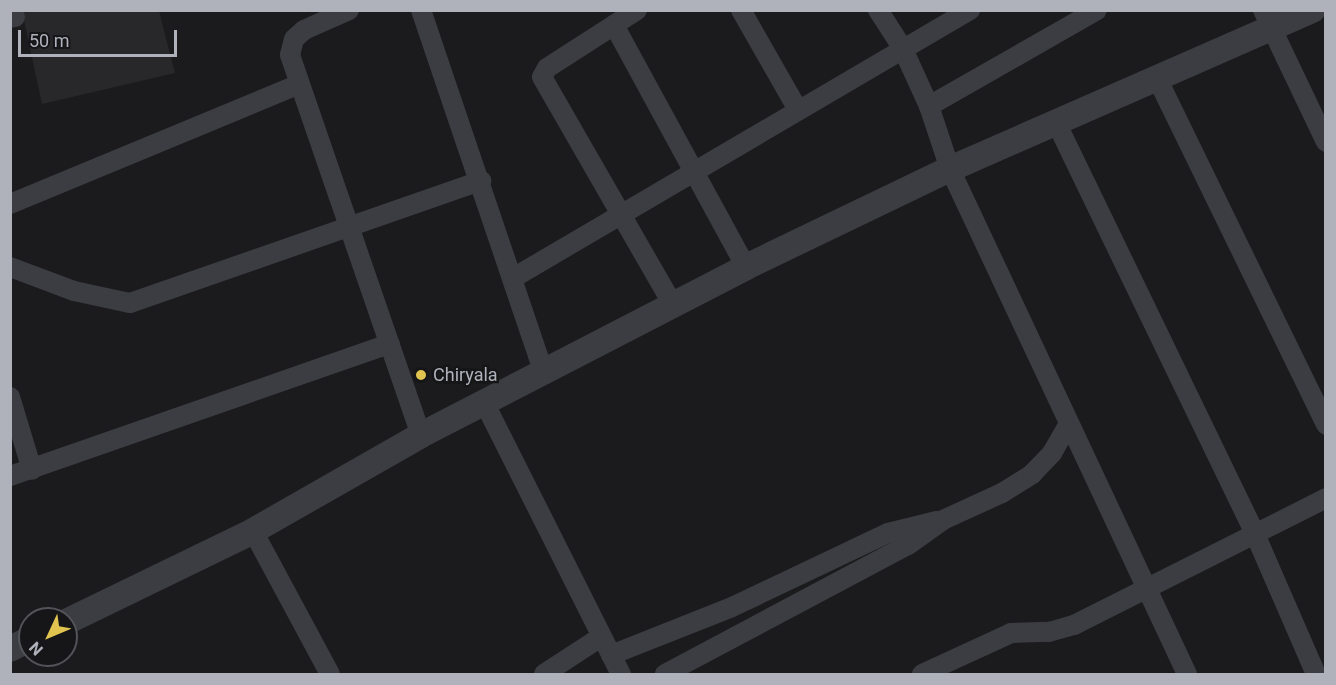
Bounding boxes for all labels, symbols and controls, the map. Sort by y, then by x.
scale bar [21,18,180,56]
text: 50 m [29,30,69,51]
place label: Chiryala [433,364,498,386]
marker: Chiryala [414,368,428,382]
north arrow [18,607,78,667]
text: N [25,638,47,659]

